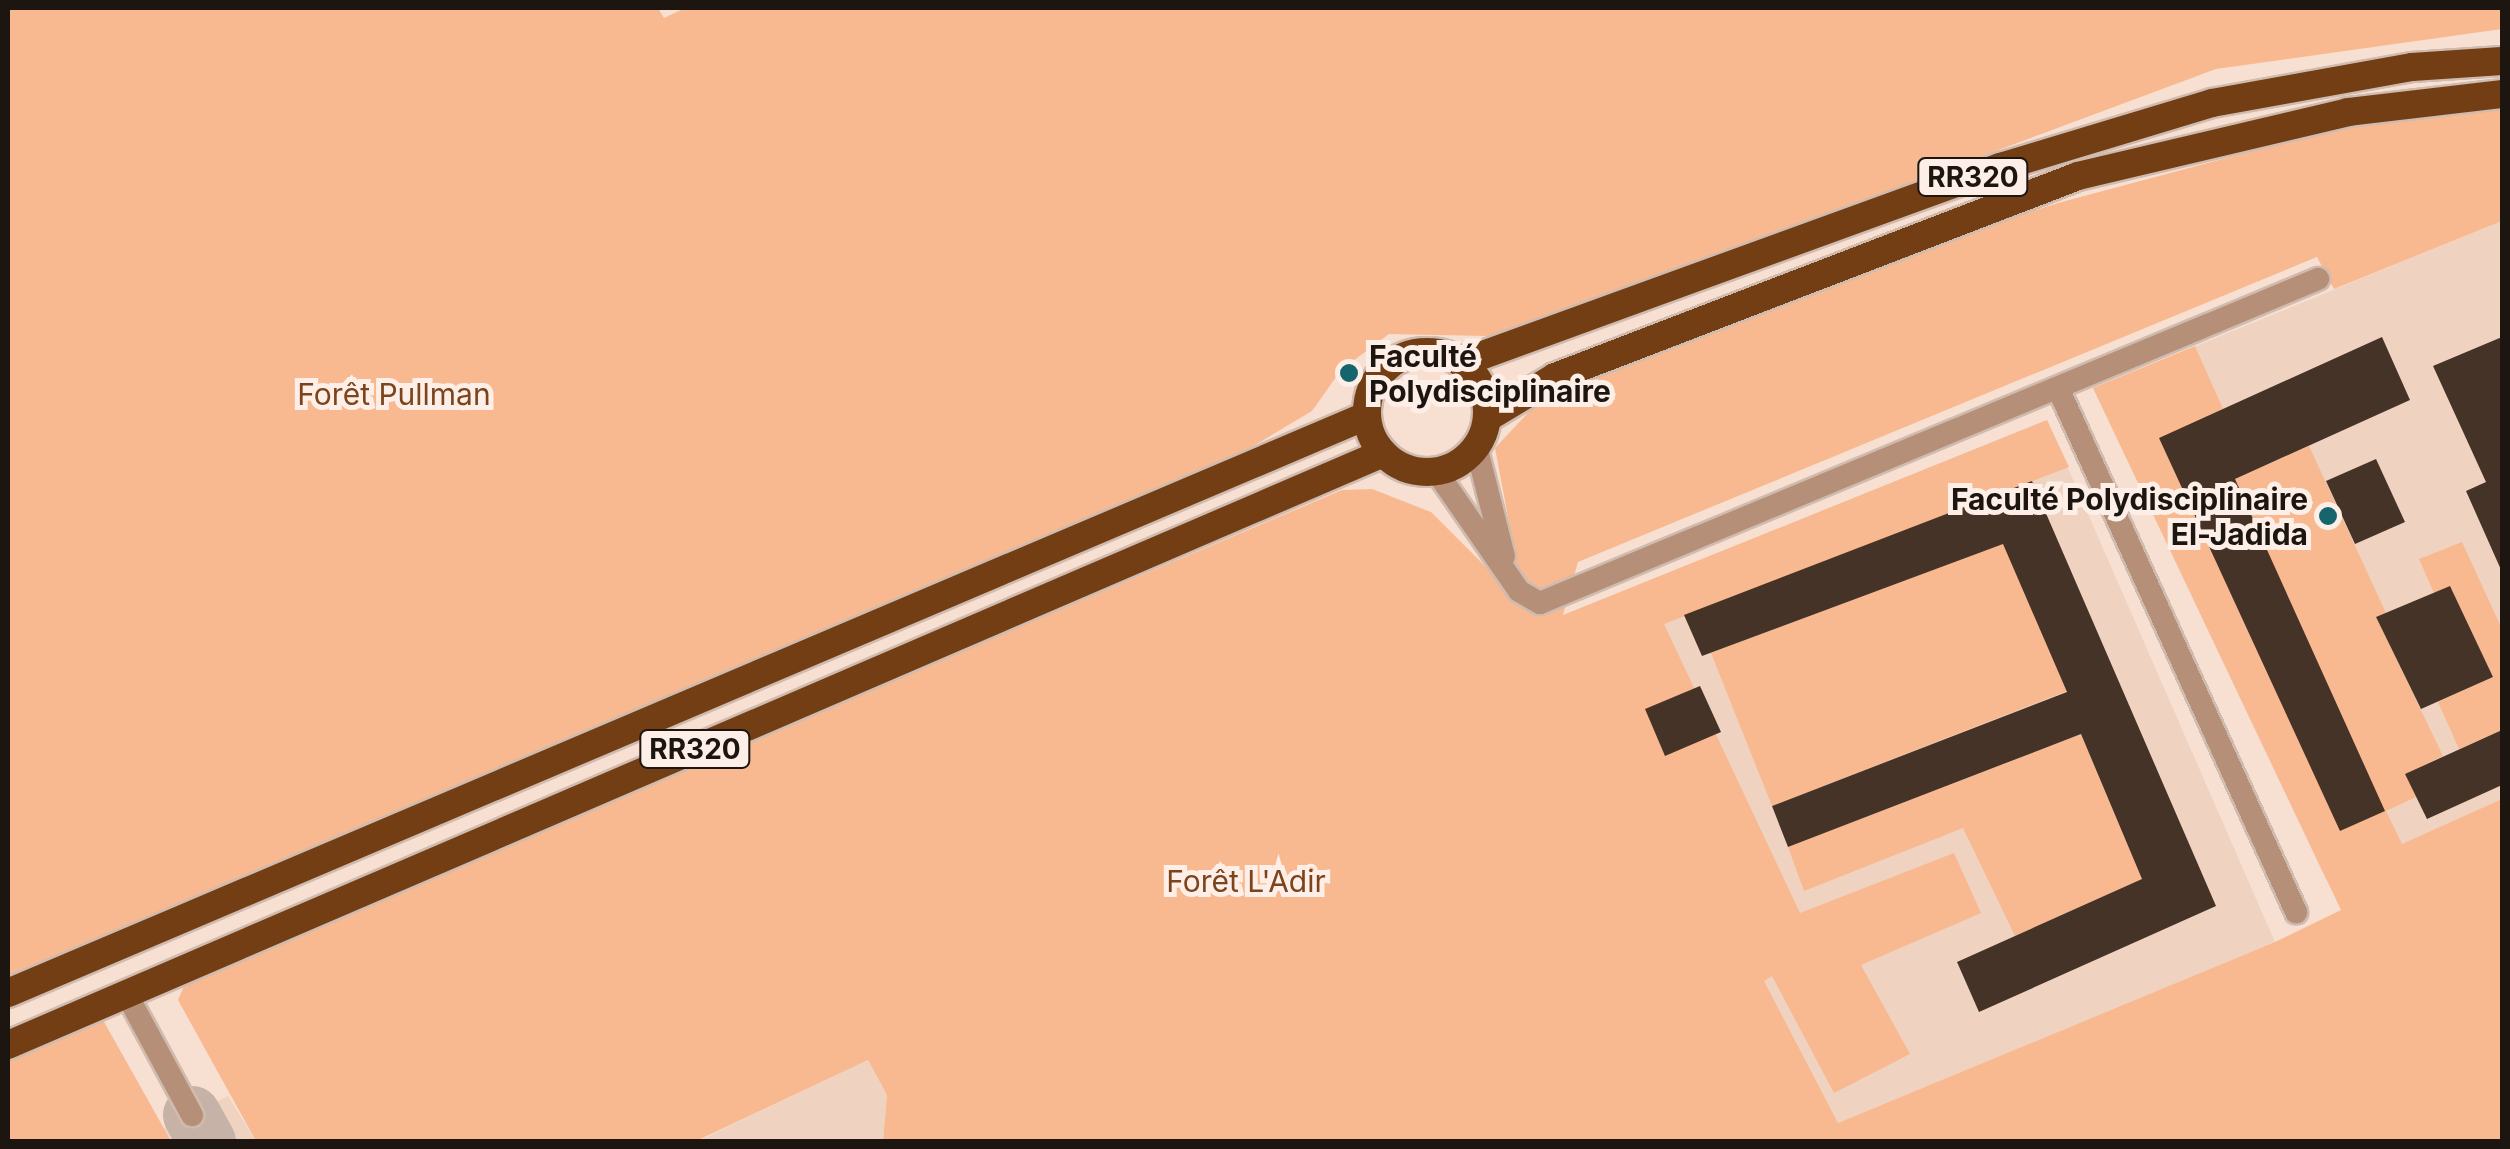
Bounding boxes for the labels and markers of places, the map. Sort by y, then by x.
place label: Faculté Polydisciplinaire [1369,338,1611,408]
marker: Faculté Polydisciplinaire [1338,362,1360,384]
place label: Faculté Polydisciplinaire El-Jadida [1951,481,2308,552]
marker: Faculté Polydisciplinaire El-Jadida [2317,505,2339,527]

